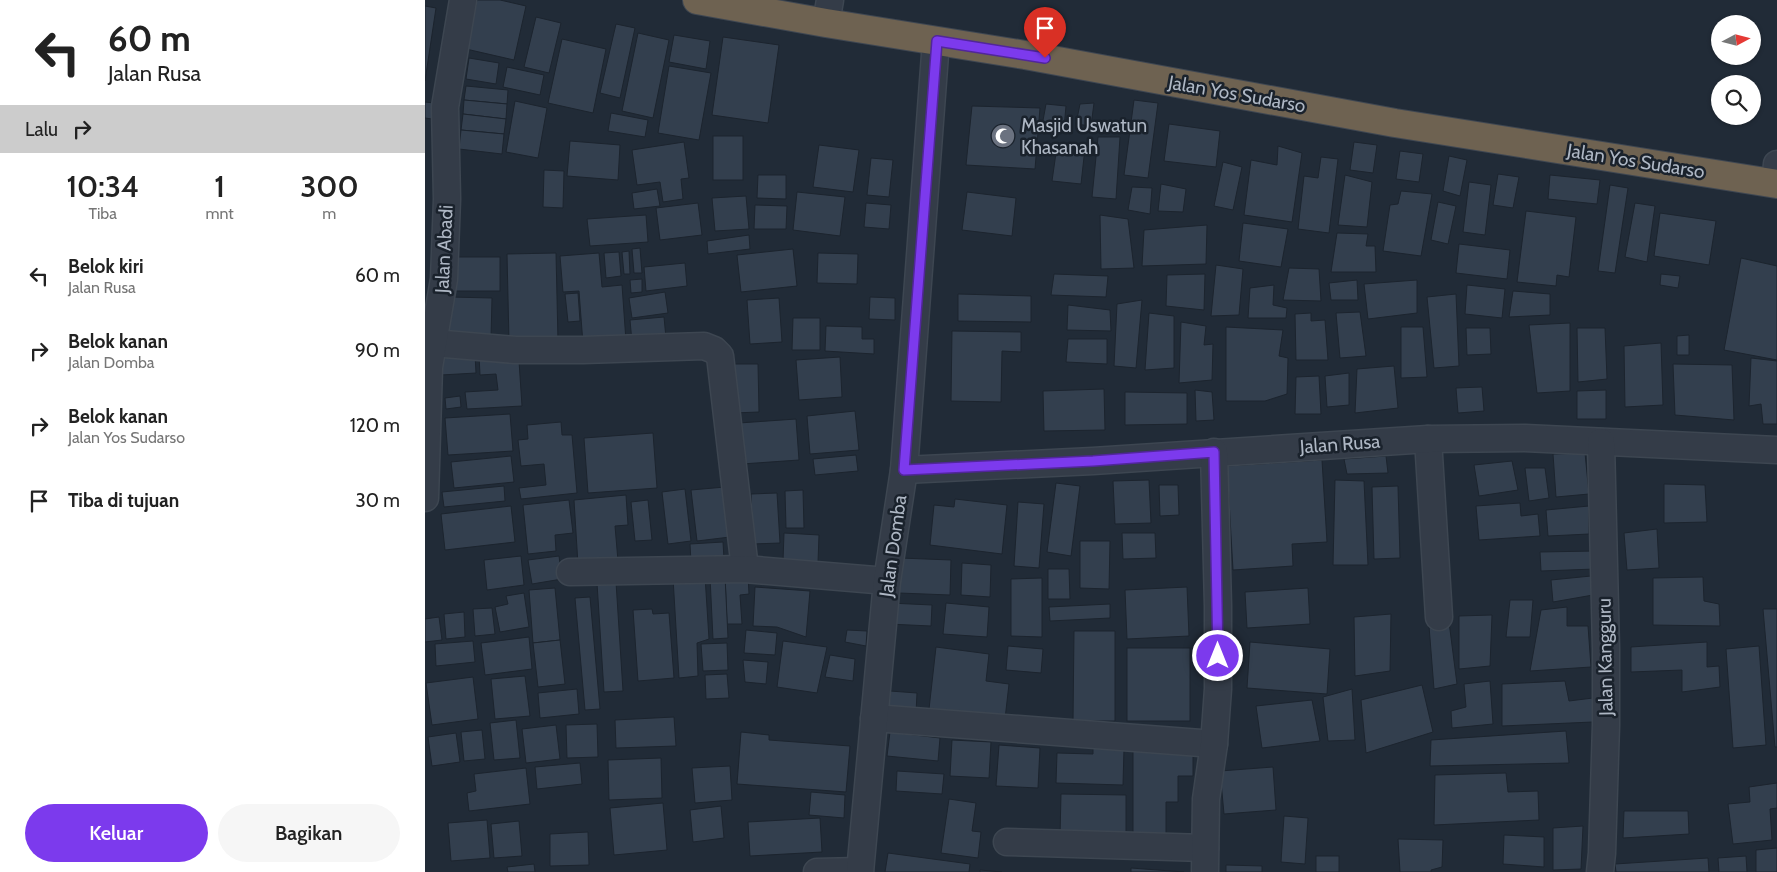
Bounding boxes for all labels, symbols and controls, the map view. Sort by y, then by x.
pin [1024,7,1066,58]
icon: arrive [1031,14,1059,42]
north arrow [1711,15,1761,65]
map controls [1711,15,1761,125]
text: 60 m [108,17,191,60]
icon: left [25,20,90,85]
text: Jalan Rusa [108,60,201,87]
street label: Jalan Yos Sudarso [1166,70,1307,117]
button: search [1711,75,1761,125]
place label: Masjid Uswatun Khasanah [1021,114,1147,159]
icon: right [68,115,96,143]
text: Lalu [25,118,58,141]
mosque icon: Masjid Uswatun Khasanah [990,123,1016,149]
street label: Jalan Yos Sudarso [1565,139,1706,183]
text: 10:34 [66,168,139,205]
text: 1 [214,168,225,205]
text: 300 [300,168,359,205]
text: Tiba [89,204,117,223]
text: mnt [205,204,234,223]
text: m [322,204,336,223]
street label: Jalan Abadi [430,204,458,295]
text: Belok kiri [68,255,144,278]
icon: left [25,262,53,290]
text: 60 m [355,264,400,287]
text: Jalan Rusa [68,278,136,297]
text: Belok kanan [68,330,168,353]
icon: right [25,337,53,365]
text: 90 m [355,339,400,362]
text: Jalan Domba [68,353,155,372]
text: Belok kanan [68,405,168,428]
icon: right [25,412,53,440]
text: 120 m [350,414,400,437]
text: Jalan Yos Sudarso [68,428,185,447]
street label: Jalan Rusa [1298,430,1381,458]
icon: arrive [25,487,53,515]
text: Tiba di tujuan [68,489,179,512]
text: 30 m [356,489,400,512]
street label: Jalan Domba [874,494,912,599]
street label: Jalan Kangguru [1592,598,1618,717]
position arrow [1191,629,1243,681]
button: Keluar [25,804,208,862]
button: Bagikan [218,804,400,862]

